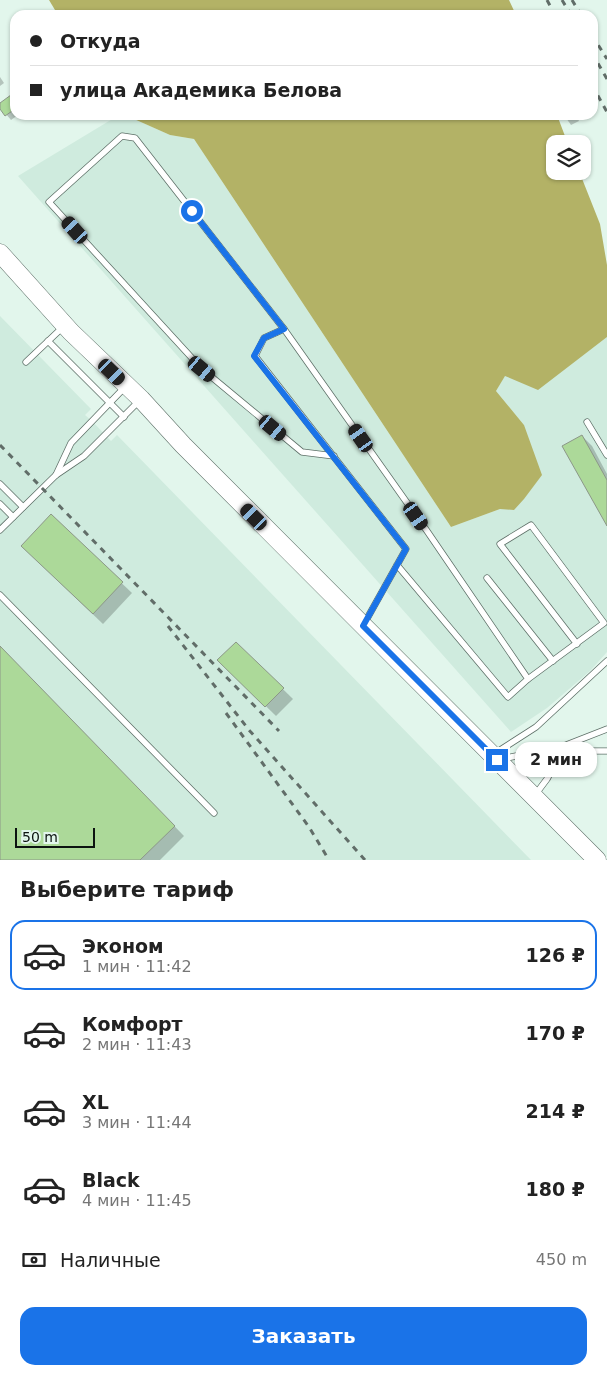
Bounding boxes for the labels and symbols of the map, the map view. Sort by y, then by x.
route start [181,200,203,222]
car [59,214,90,246]
car [185,354,218,384]
car [95,356,128,388]
car [256,413,289,443]
car [346,421,375,455]
car [401,499,430,533]
car [238,501,269,533]
callout: 2 мин [514,742,597,778]
route end [486,749,508,771]
scale bar [15,825,95,848]

